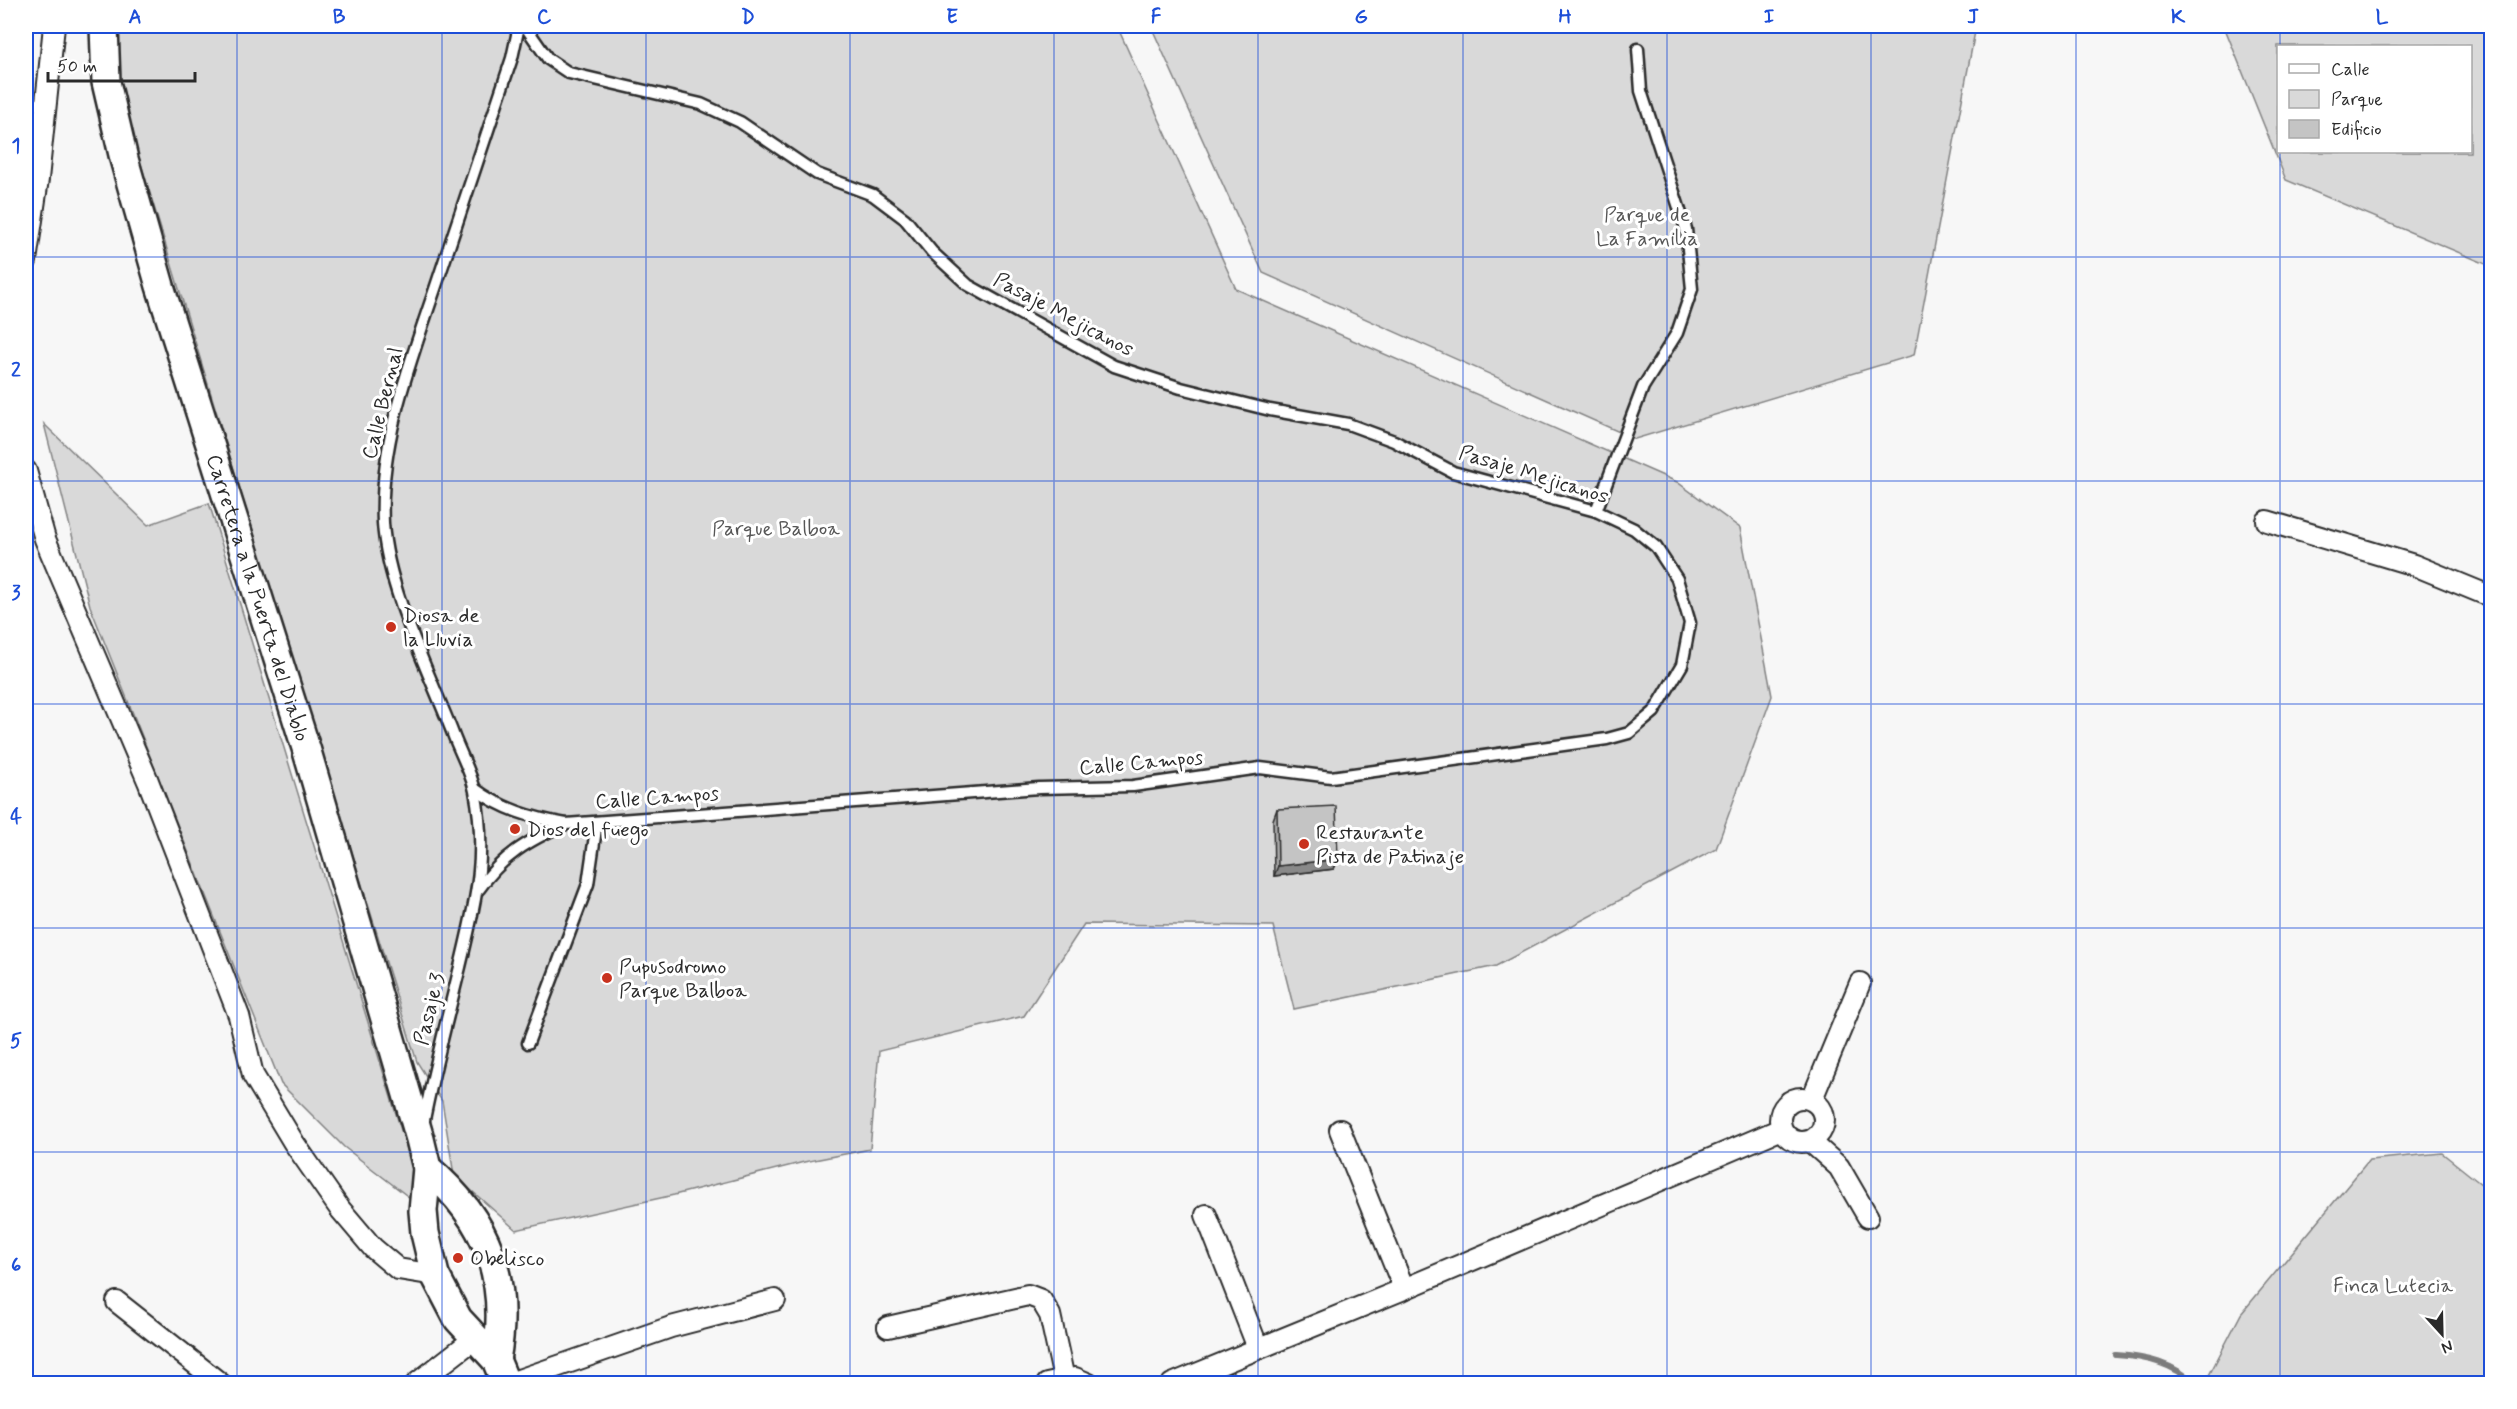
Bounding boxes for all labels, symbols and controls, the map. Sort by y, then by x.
text: A [128,4,142,31]
text: B [333,4,346,31]
text: C [537,4,552,31]
text: D [741,4,755,31]
text: E [946,4,958,31]
text: F [1151,4,1162,31]
text: G [1354,4,1368,31]
text: H [1558,4,1572,31]
text: I [1764,4,1774,31]
text: J [1967,4,1979,31]
text: K [2171,4,2186,31]
text: L [2376,4,2389,31]
scale bar [48,45,195,83]
legend [2277,45,2472,153]
text: 50 m [57,55,97,79]
text: Calle [2331,58,2370,82]
text: Parque [2331,88,2383,112]
text: Edificio [2331,118,2382,142]
text: 1 [12,133,20,160]
park label: Parque de La Familia [1596,201,1698,253]
street label: Pasaje Mejicanos [988,266,1139,364]
street label: Calle Bernal [356,344,410,462]
text: 2 [11,357,21,384]
street label: Pasaje Mejicanos [1455,439,1612,511]
street label: Carretera a la Puerta del Diablo [199,451,316,745]
park label: Parque Balboa [712,515,840,543]
text: 3 [11,580,21,607]
place label: Diosa de la Lluvia [403,602,480,654]
marker: Diosa de la Lluvia [384,620,398,634]
street label: Calle Campos [1078,744,1204,782]
street label: Calle Campos [594,780,720,816]
text: 4 [10,804,22,831]
place label: Dios del fuego [527,816,649,845]
place label: Restaurante Pista de Patinaje [1316,819,1464,871]
marker: Dios del fuego [508,822,522,836]
marker: Restaurante Pista de Patinaje [1297,837,1311,851]
place label: Pupusodromo Parque Balboa [619,953,747,1005]
street label: Pasaje 3 [408,970,453,1048]
marker: Pupusodromo Parque Balboa [600,971,614,985]
text: 5 [10,1028,22,1055]
place label: Obelisco [470,1245,545,1273]
marker: Obelisco [451,1251,465,1265]
text: 6 [11,1252,21,1279]
park label: Finca Lutecia [2333,1272,2453,1300]
north arrow [2412,1304,2472,1364]
text: N [2438,1335,2456,1358]

